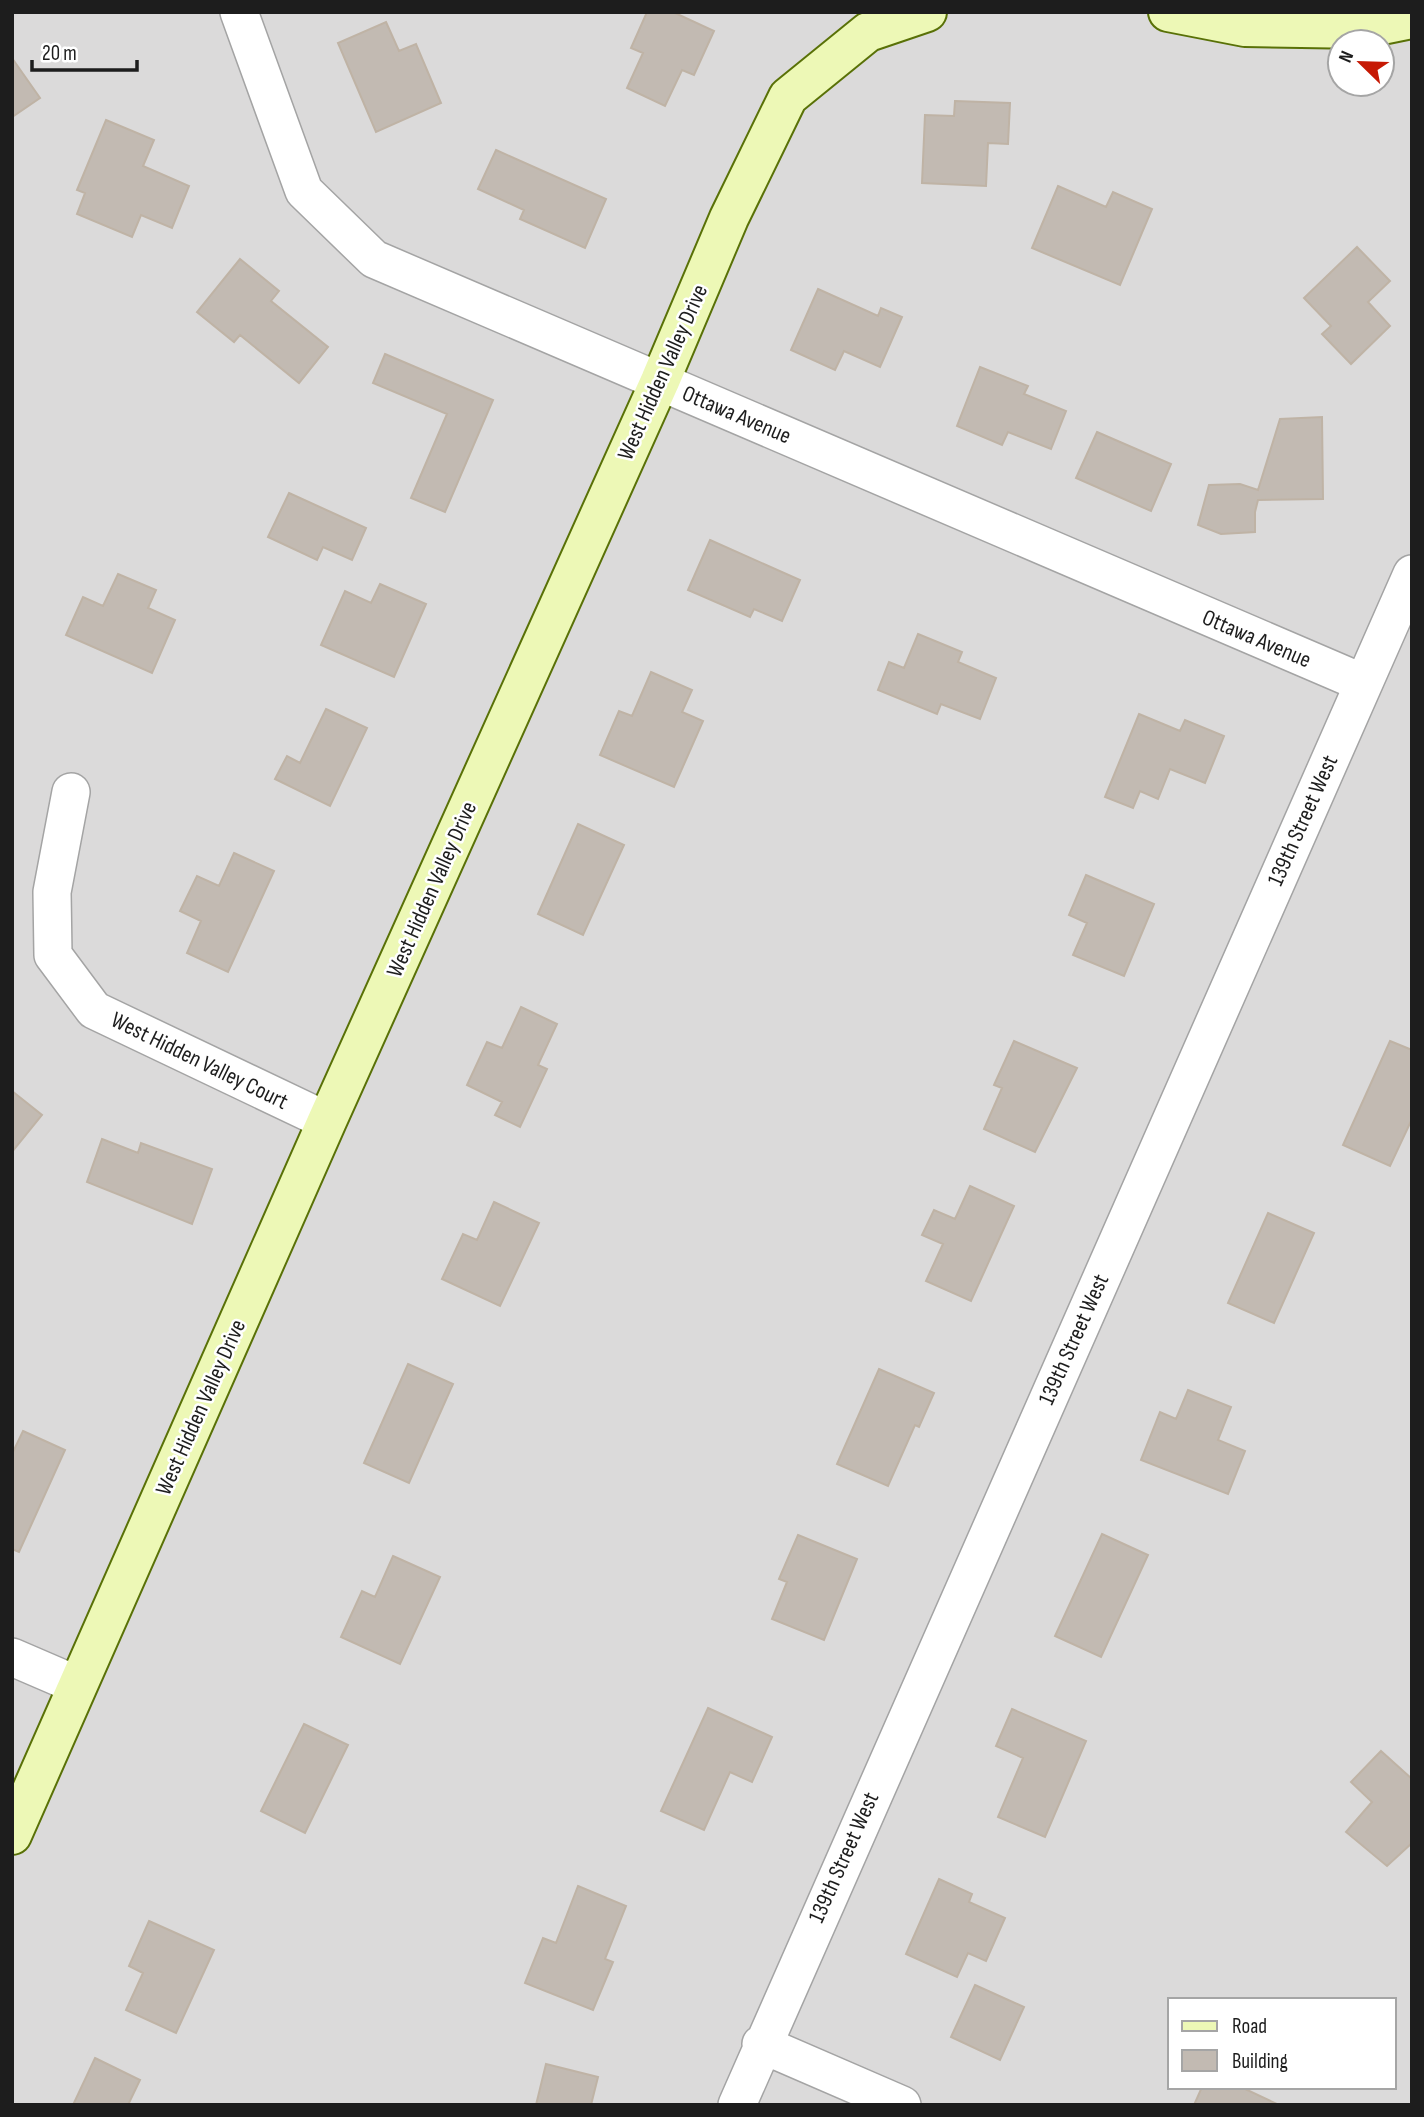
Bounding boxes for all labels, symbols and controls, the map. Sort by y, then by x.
scale bar [32,28,136,72]
north arrow [1326,28,1396,98]
text: 20 m [42,41,77,66]
text: N [1334,48,1359,66]
street label: West Hidden Valley Drive [612,280,714,465]
street label: Ottawa Avenue [678,380,795,450]
street label: Ottawa Avenue [1198,604,1315,674]
street label: 139th Street West [1262,751,1344,890]
street label: West Hidden Valley Drive [381,797,483,982]
street label: West Hidden Valley Court [107,1006,293,1116]
street label: 139th Street West [1033,1270,1115,1409]
street label: West Hidden Valley Drive [150,1315,252,1500]
street label: 139th Street West [803,1788,885,1927]
legend [1168,1998,1396,2089]
text: Road [1232,2014,1267,2039]
text: Building [1232,2049,1288,2074]

